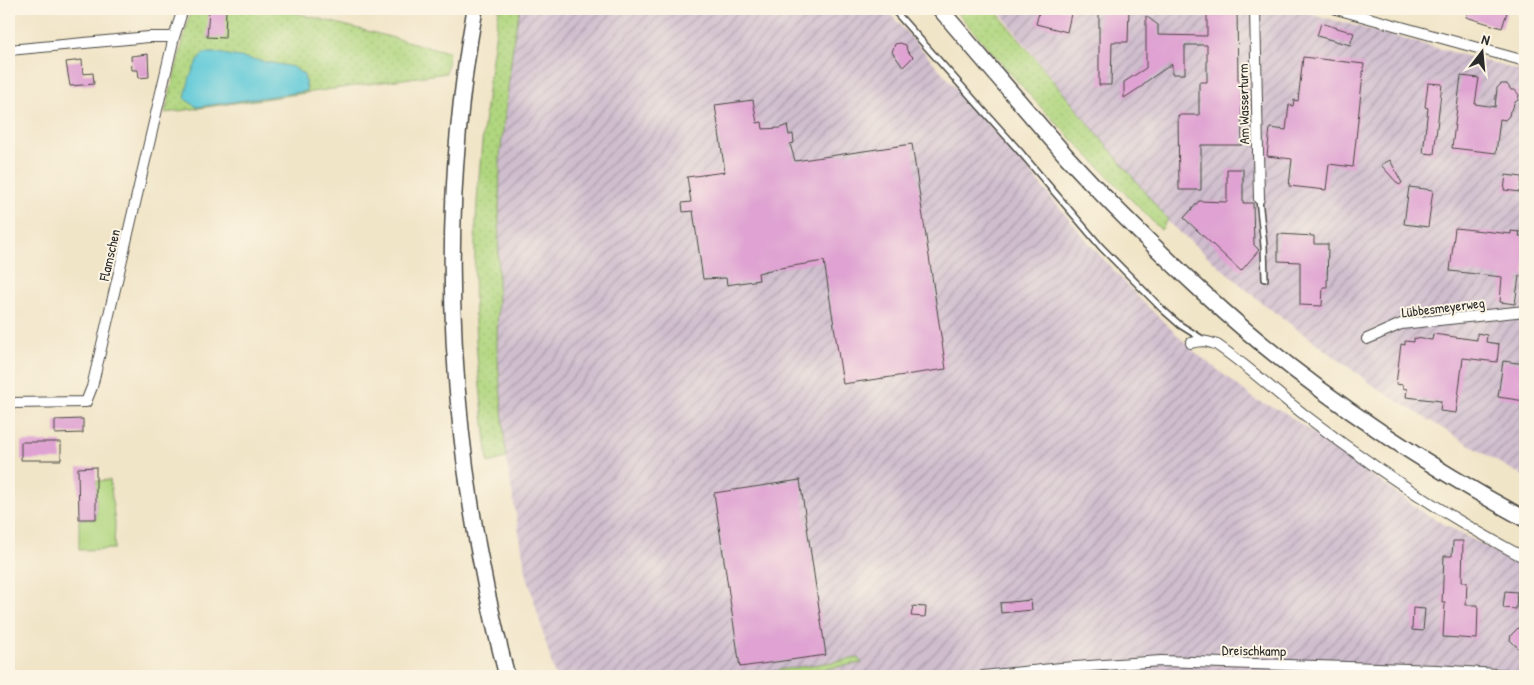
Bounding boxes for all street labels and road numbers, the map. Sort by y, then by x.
street label: Am Wasserturm [1233,63,1253,145]
street label: Flamschen [94,227,124,284]
street label: Lübbesmeyerweg [1400,292,1486,323]
street label: Dreischkamp [1222,640,1286,661]

